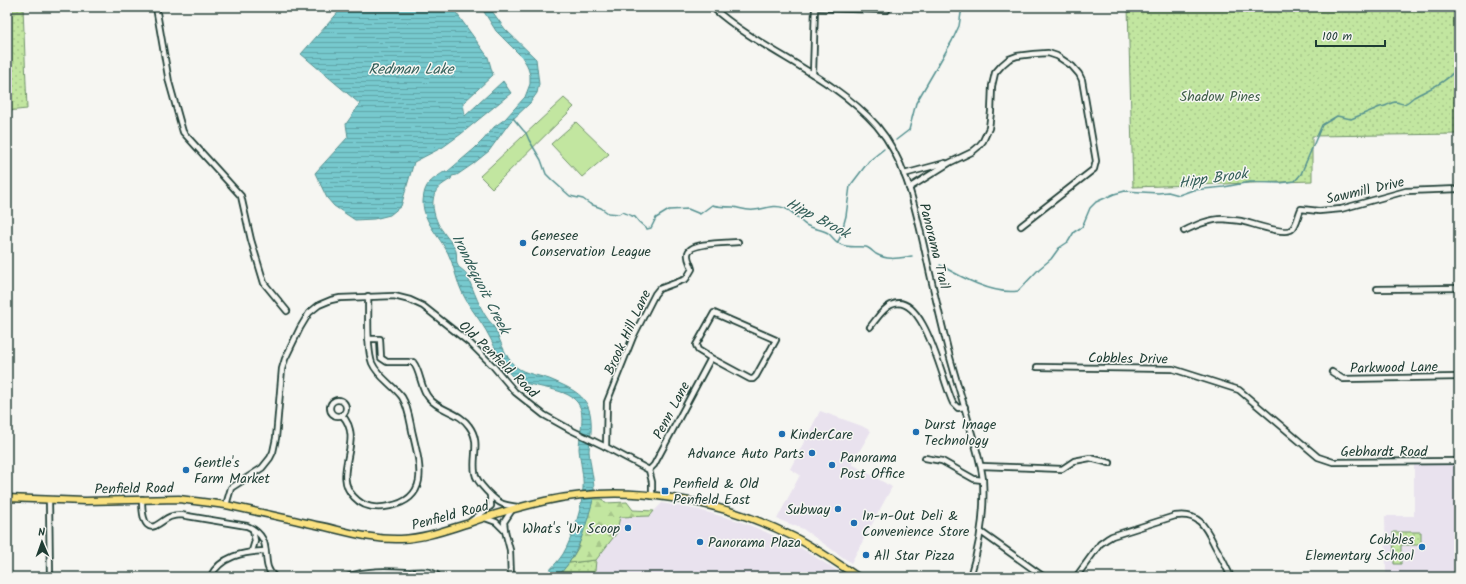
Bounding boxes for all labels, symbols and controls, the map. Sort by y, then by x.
scale bar [1316,22,1385,48]
text: 100 m [1322,27,1353,46]
water label: Redman Lake [369,58,455,82]
park label: Shadow Pines [1180,86,1260,108]
water label: Hipp Brook [1177,162,1251,196]
street label: Sawmill Drive [1324,171,1407,211]
water label: Hipp Brook [781,192,855,247]
street label: Panorama Trail [913,201,955,292]
place label: Genesee Conservation League [531,225,652,263]
water label: Irondequoit Creek [445,230,517,340]
marker: Genesee Conservation League [518,238,528,248]
street label: Brook Hill Lane [599,286,658,379]
street label: Old Penfield Road [453,316,544,404]
street label: Cobbles Drive [1088,347,1169,371]
street label: Parkwood Lane [1350,356,1439,380]
street label: Penn Lane [648,377,697,443]
place label: Durst Image Technology [924,414,997,452]
place label: KinderCare [790,424,854,446]
marker: Durst Image Technology [911,427,921,437]
marker: KinderCare [777,429,787,439]
street label: Gebhardt Road [1341,441,1429,463]
place label: Advance Auto Parts [688,443,804,465]
place label: Panorama Post Office [840,447,905,485]
marker: Advance Auto Parts [807,448,817,458]
place label: Gentle's Farm Market [194,452,270,490]
marker: Panorama Post Office [827,460,837,470]
marker: Gentle's Farm Market [181,465,191,475]
place label: Penfield & Old Penfield East [673,473,760,511]
street label: Penfield Road [94,477,175,501]
marker: Penfield & Old Penfield East [660,486,670,496]
street label: Penfield Road [409,495,492,537]
place label: Subway [786,499,830,521]
marker: Subway [833,504,843,514]
place label: In-n-Out Deli & Convenience Store [862,505,970,543]
place label: What's 'Ur Scoop [522,518,620,540]
marker: In-n-Out Deli & Convenience Store [849,518,859,528]
north arrow [22,522,62,562]
marker: What's 'Ur Scoop [623,523,633,533]
text: N [38,524,46,542]
place label: Cobbles Elementary School [1305,529,1415,567]
place label: Panorama Plaza [708,532,801,554]
marker: Panorama Plaza [695,537,705,547]
marker: Cobbles Elementary School [1417,542,1427,552]
place label: All Star Pizza [874,545,954,567]
marker: All Star Pizza [861,550,871,560]

